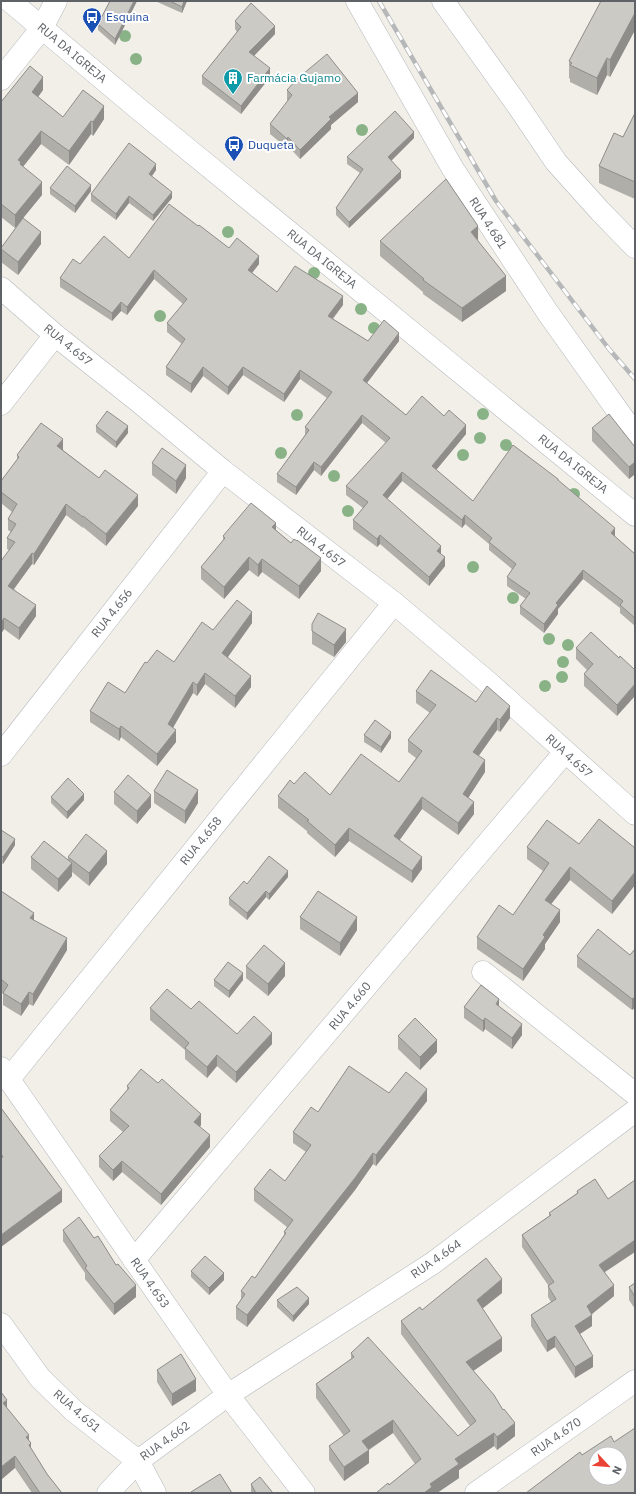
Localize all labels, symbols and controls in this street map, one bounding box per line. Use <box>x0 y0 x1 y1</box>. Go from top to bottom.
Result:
bus stop icon: Esquina <box>81 6 103 34</box>
place label: Esquina <box>106 9 149 24</box>
street label: RUA DA IGREJA <box>35 19 110 86</box>
building icon: Farmácia Gujamo <box>222 67 244 95</box>
place label: Farmácia Gujamo <box>247 70 341 85</box>
bus stop icon: Duqueta <box>223 134 245 162</box>
place label: Duqueta <box>248 137 294 152</box>
street label: RUA 4.681 <box>466 194 511 251</box>
street label: RUA DA IGREJA <box>284 226 361 292</box>
street label: RUA 4.657 <box>41 320 96 369</box>
street label: RUA DA IGREJA <box>535 431 612 497</box>
street label: RUA 4.657 <box>294 523 349 570</box>
street label: RUA 4.656 <box>88 585 135 640</box>
street label: RUA 4.657 <box>543 731 596 781</box>
street label: RUA 4.658 <box>176 813 225 868</box>
street label: RUA 4.660 <box>325 979 374 1033</box>
street label: RUA 4.664 <box>408 1236 464 1281</box>
street label: RUA 4.653 <box>128 1255 173 1311</box>
street label: RUA 4.651 <box>50 1386 104 1435</box>
street label: RUA 4.670 <box>528 1414 584 1459</box>
street label: RUA 4.662 <box>137 1417 193 1464</box>
north arrow <box>588 1446 628 1486</box>
text: N <box>609 1464 625 1477</box>

